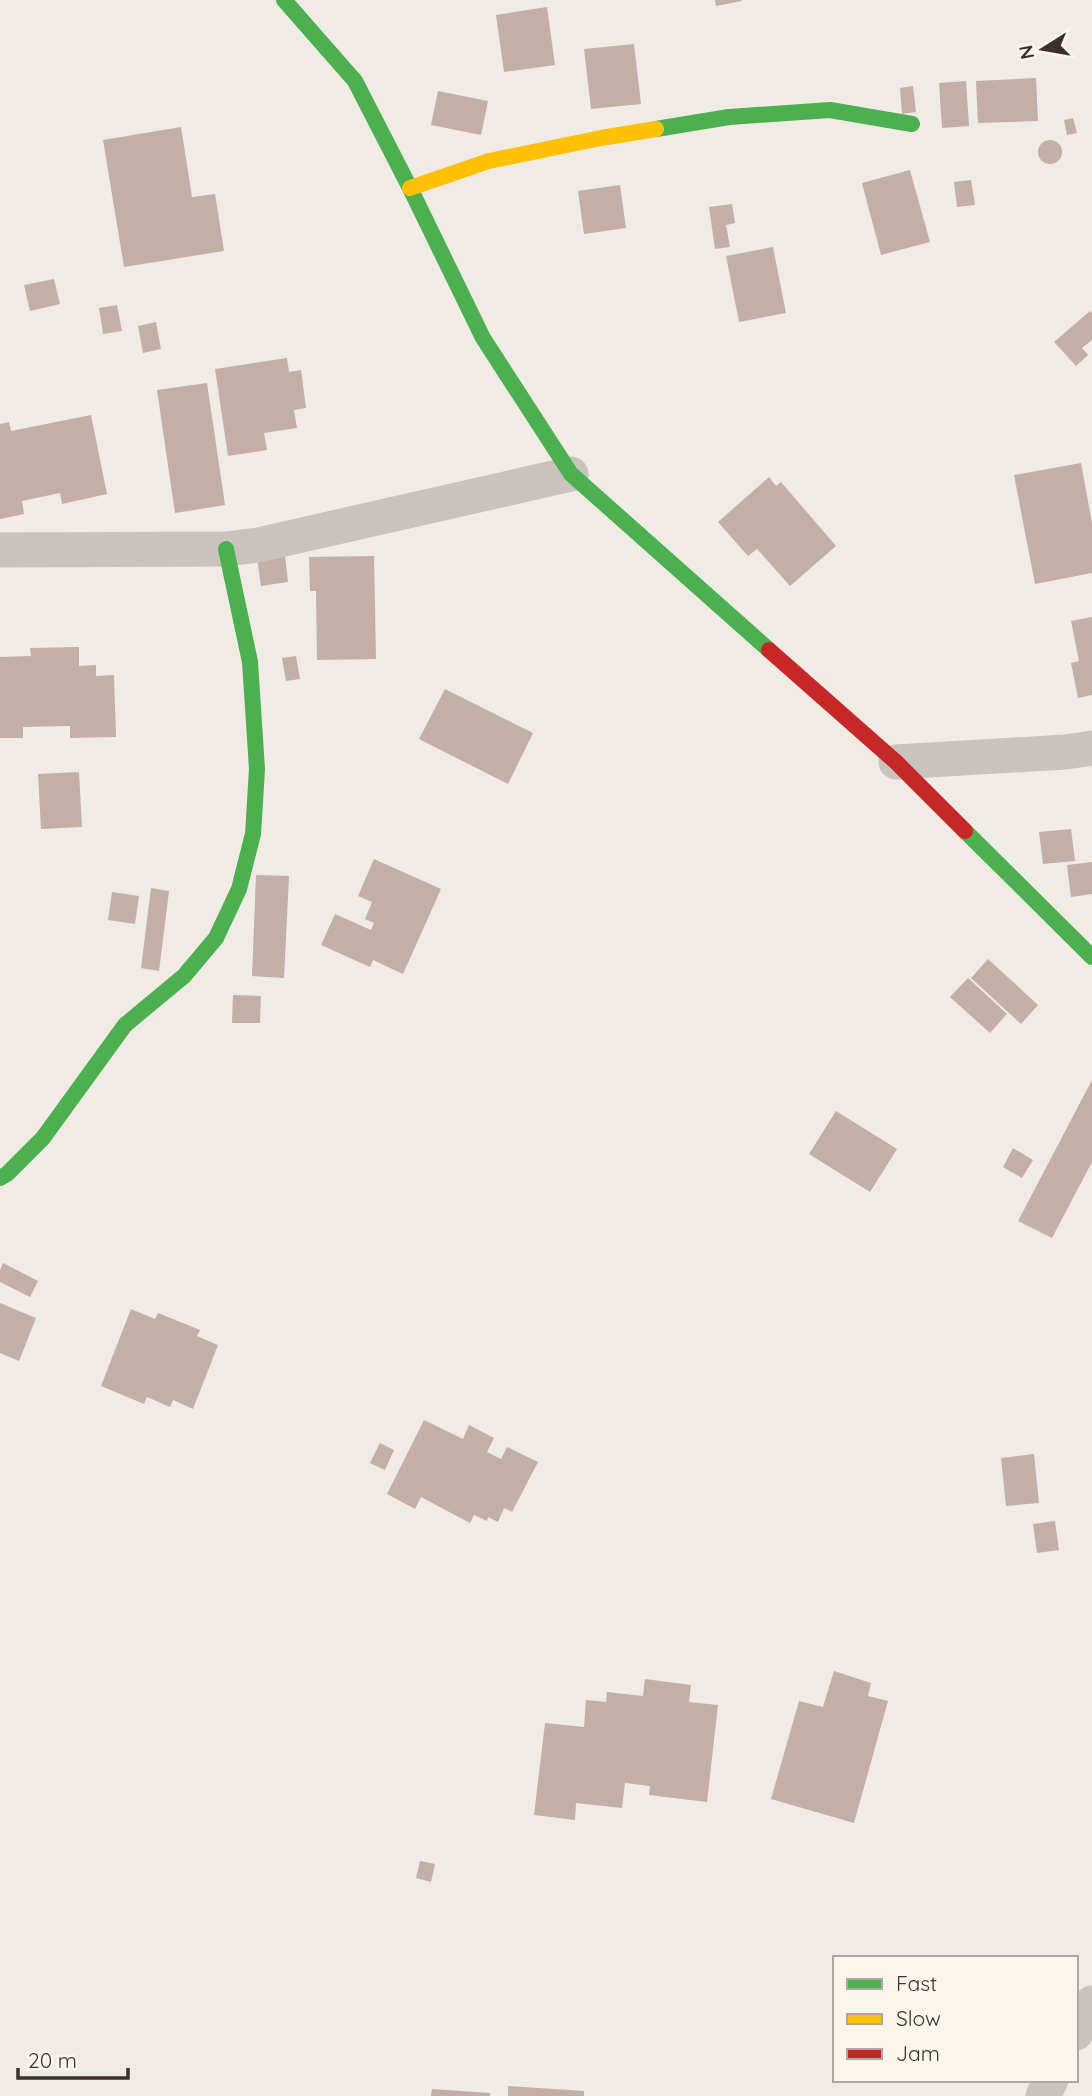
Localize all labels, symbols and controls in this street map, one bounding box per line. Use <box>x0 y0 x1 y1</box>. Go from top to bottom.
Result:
north arrow <box>1008 14 1078 84</box>
text: N <box>1013 43 1039 61</box>
legend <box>833 1956 1078 2082</box>
text: Fast <box>896 1970 937 1996</box>
text: Slow <box>896 2005 941 2031</box>
scale bar <box>18 2036 128 2080</box>
text: Jam <box>896 2040 940 2066</box>
text: 20 m <box>28 2047 77 2073</box>

